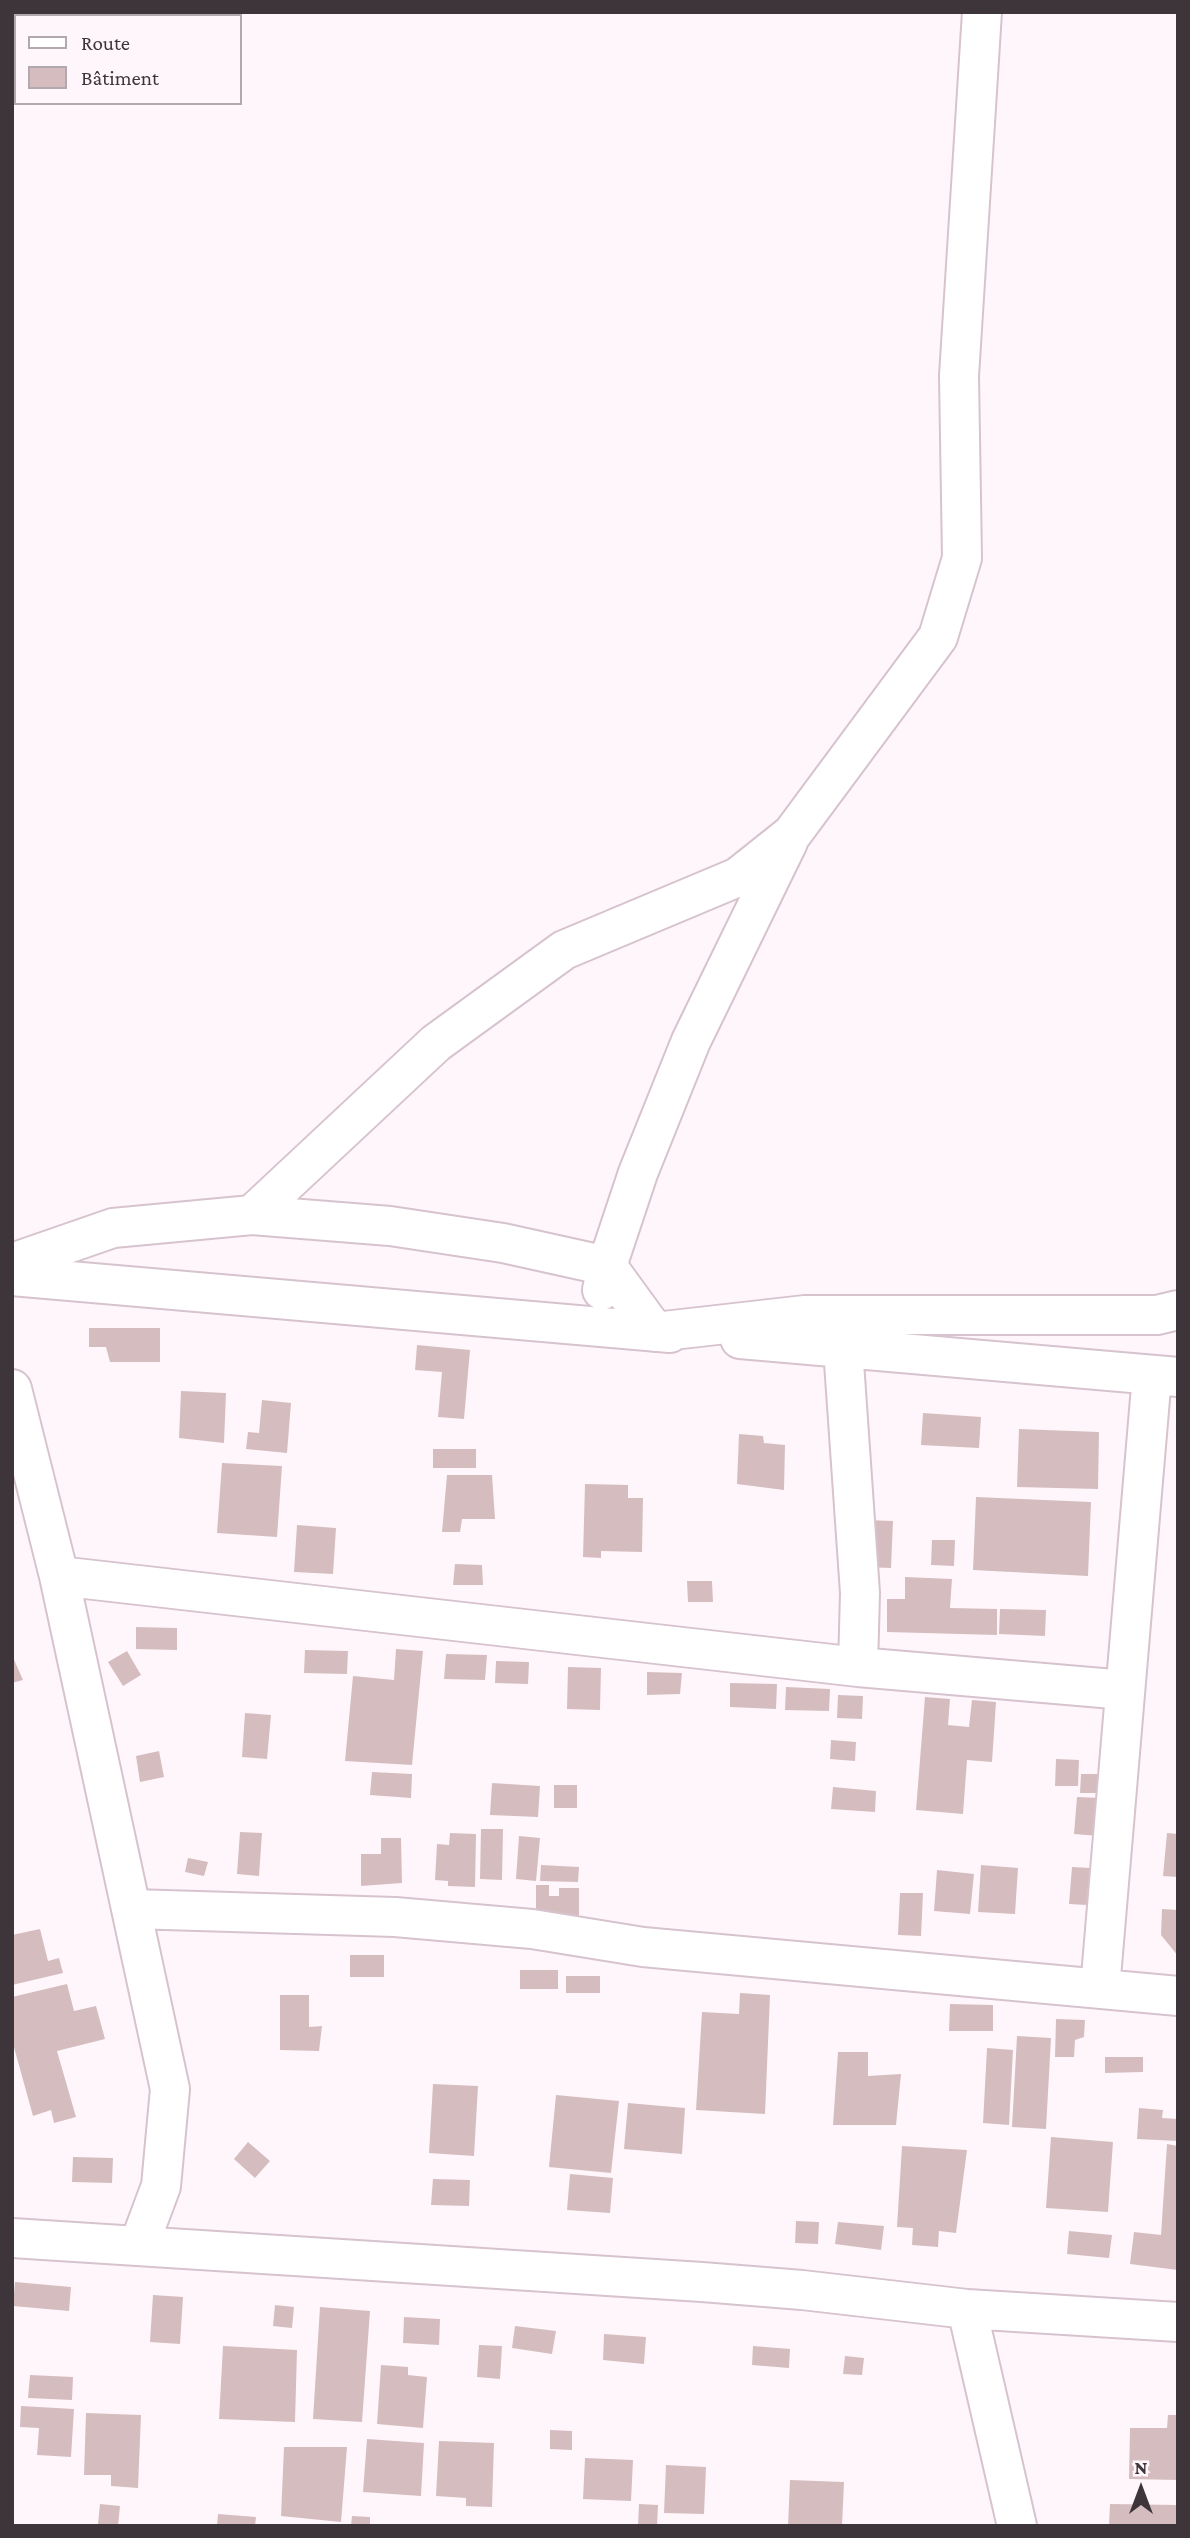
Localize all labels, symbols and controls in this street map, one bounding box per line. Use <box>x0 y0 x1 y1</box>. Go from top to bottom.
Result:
legend <box>14 14 242 105</box>
text: Route <box>81 31 130 55</box>
text: Bâtiment <box>81 66 159 90</box>
north arrow <box>1106 2454 1176 2524</box>
text: N <box>1135 2457 1147 2478</box>

